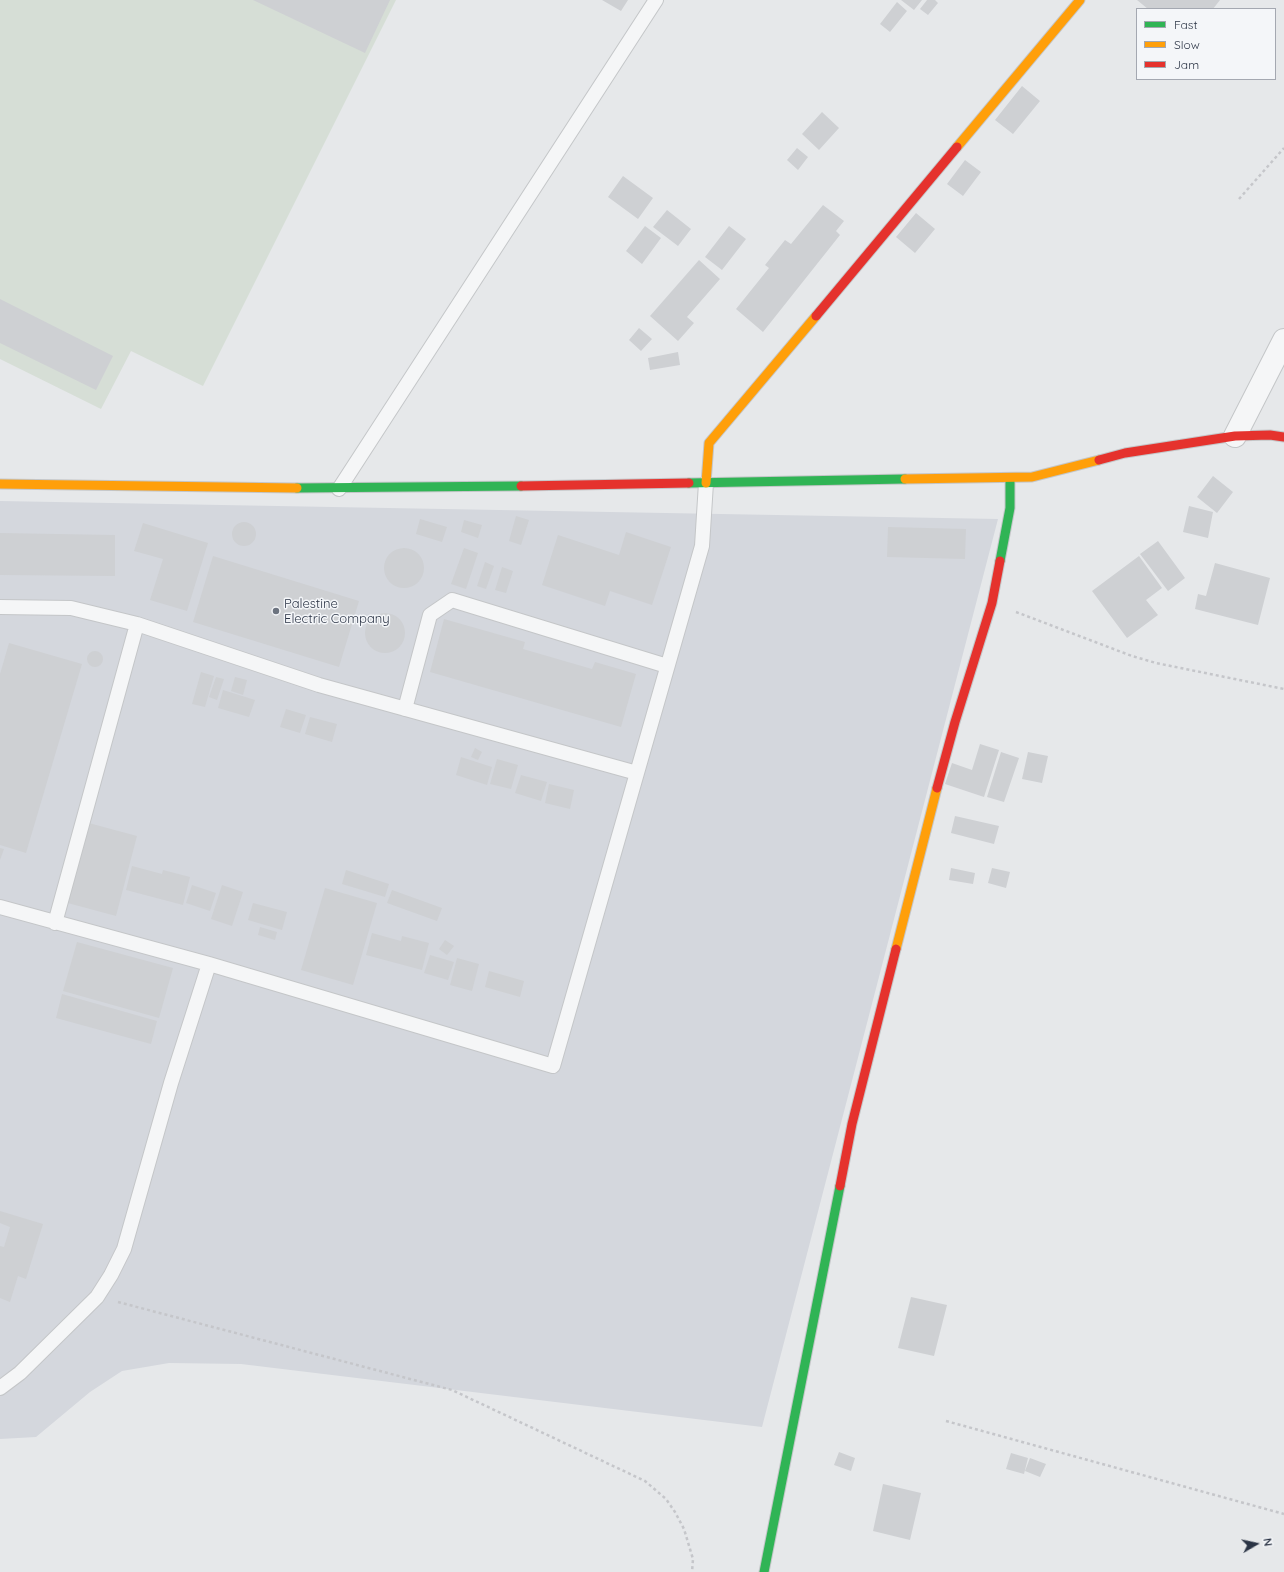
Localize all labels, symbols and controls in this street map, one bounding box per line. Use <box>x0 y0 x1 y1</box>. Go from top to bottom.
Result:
legend <box>1136 8 1276 80</box>
text: Fast <box>1174 17 1198 32</box>
text: Slow <box>1174 37 1200 52</box>
text: Jam <box>1174 57 1199 72</box>
place label: Palestine Electric Company <box>284 596 390 627</box>
marker: Palestine Electric Company <box>271 606 281 616</box>
north arrow <box>1236 1524 1276 1564</box>
text: N <box>1260 1537 1275 1547</box>

